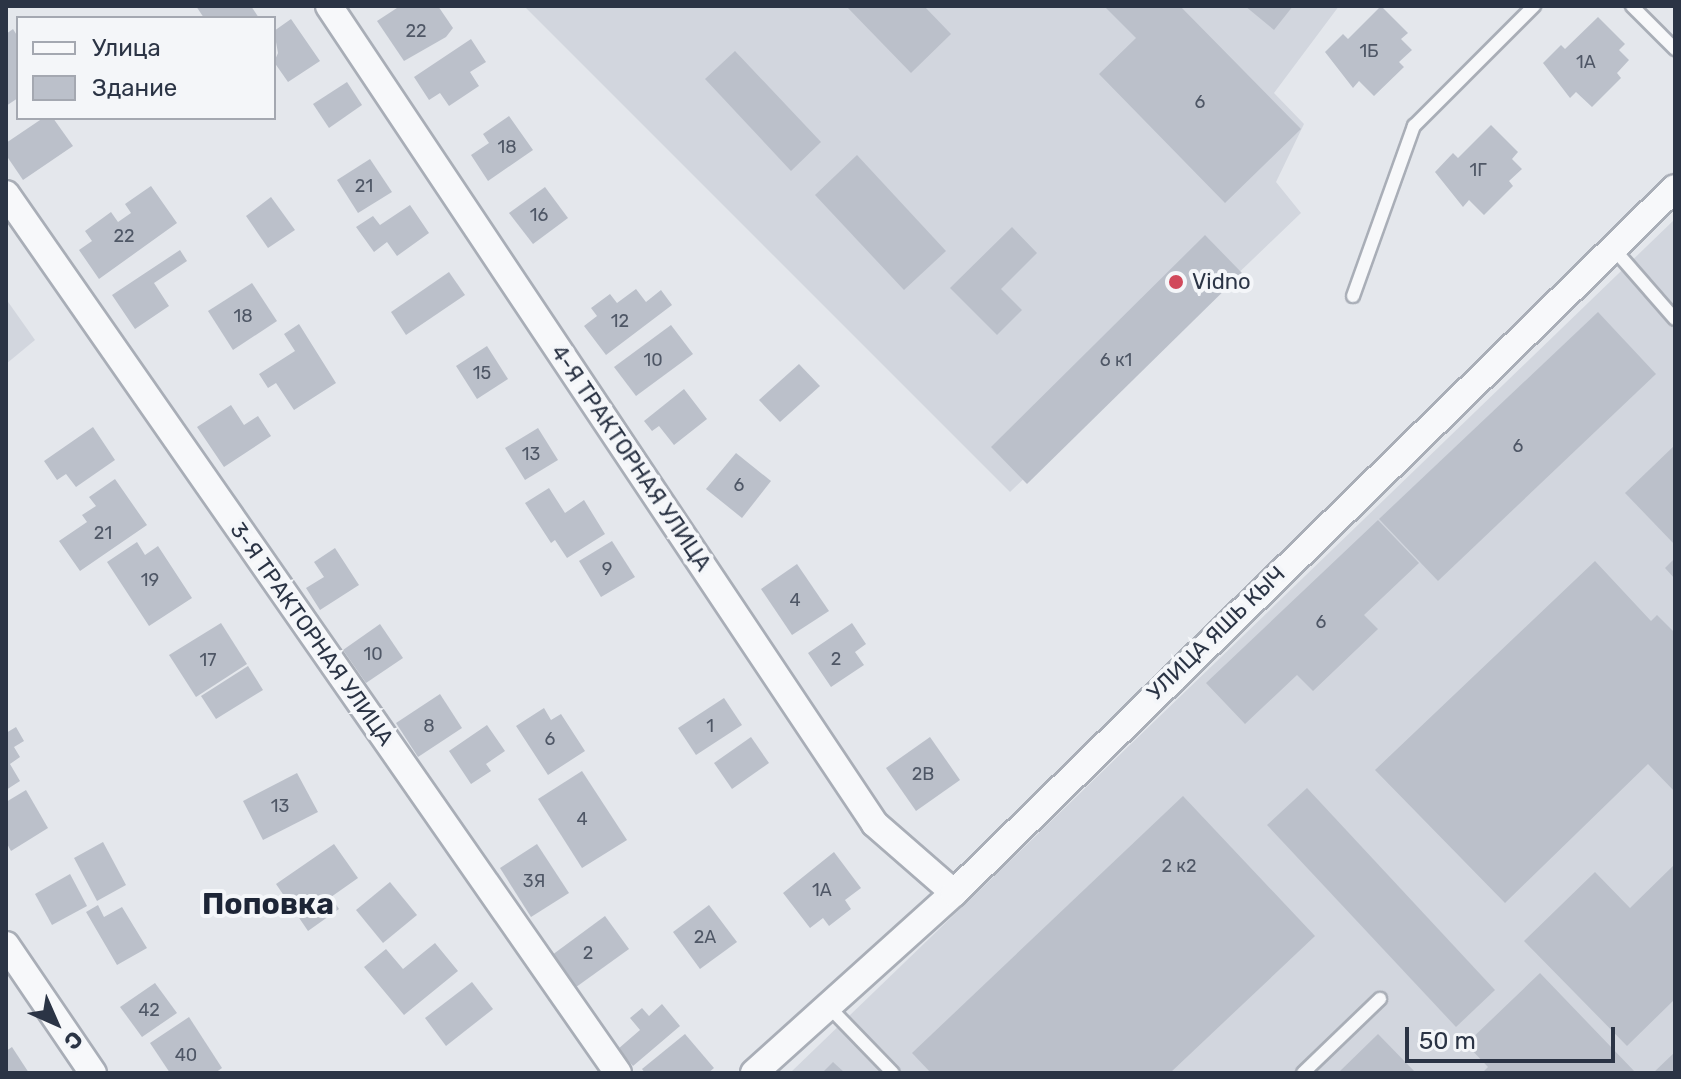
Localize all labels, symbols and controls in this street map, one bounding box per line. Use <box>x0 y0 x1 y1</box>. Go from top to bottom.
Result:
legend <box>16 16 276 120</box>
house number: 22 <box>405 20 427 42</box>
text: Улица <box>92 34 161 62</box>
house number: 1Б <box>1359 40 1379 62</box>
house number: 1А <box>1576 51 1596 73</box>
text: Здание <box>92 74 177 102</box>
house number: 6 <box>1195 91 1205 113</box>
house number: 18 <box>497 136 517 158</box>
house number: 1Г <box>1469 159 1487 181</box>
house number: 21 <box>355 175 373 197</box>
house number: 16 <box>530 204 548 226</box>
house number: 22 <box>113 225 135 247</box>
place label: Vidno <box>1192 269 1251 295</box>
marker: Vidno <box>1167 273 1185 291</box>
house number: 18 <box>233 305 253 327</box>
house number: 12 <box>611 310 629 332</box>
street label: 4-Я ТРАКТОРНАЯ УЛИЦА <box>545 340 717 576</box>
house number: 10 <box>643 349 663 371</box>
house number: 6 к1 <box>1100 349 1132 371</box>
house number: 15 <box>473 362 491 384</box>
house number: 6 <box>1513 435 1523 457</box>
house number: 13 <box>522 443 540 465</box>
house number: 6 <box>734 474 744 496</box>
street label: 3-Я ТРАКТОРНАЯ УЛИЦА <box>225 517 399 751</box>
house number: 21 <box>94 522 112 544</box>
house number: 9 <box>602 558 612 580</box>
street label: УЛИЦА ЯШЬ КЫЧ <box>1142 561 1290 705</box>
house number: 19 <box>141 569 159 591</box>
house number: 4 <box>789 589 801 611</box>
house number: 6 <box>1316 611 1326 633</box>
house number: 10 <box>363 643 383 665</box>
house number: 2 <box>831 648 841 670</box>
house number: 17 <box>200 649 216 671</box>
house number: 8 <box>423 715 435 737</box>
house number: 1 <box>706 715 714 737</box>
house number: 6 <box>545 728 555 750</box>
house number: 2В <box>912 763 934 785</box>
house number: 13 <box>271 795 289 817</box>
house number: 4 <box>576 808 588 830</box>
house number: 2 к2 <box>1161 855 1197 877</box>
house number: 3Я <box>523 870 545 892</box>
house number: 1А <box>812 879 832 901</box>
district label: Поповка <box>202 886 334 922</box>
house number: 2А <box>694 926 716 948</box>
house number: 2 <box>583 942 593 964</box>
north arrow <box>16 983 96 1063</box>
house number: 42 <box>138 999 160 1021</box>
scale bar <box>1409 1011 1619 1061</box>
text: С <box>58 1025 88 1055</box>
text: 50 m <box>1419 1027 1476 1055</box>
house number: 40 <box>175 1044 197 1066</box>

